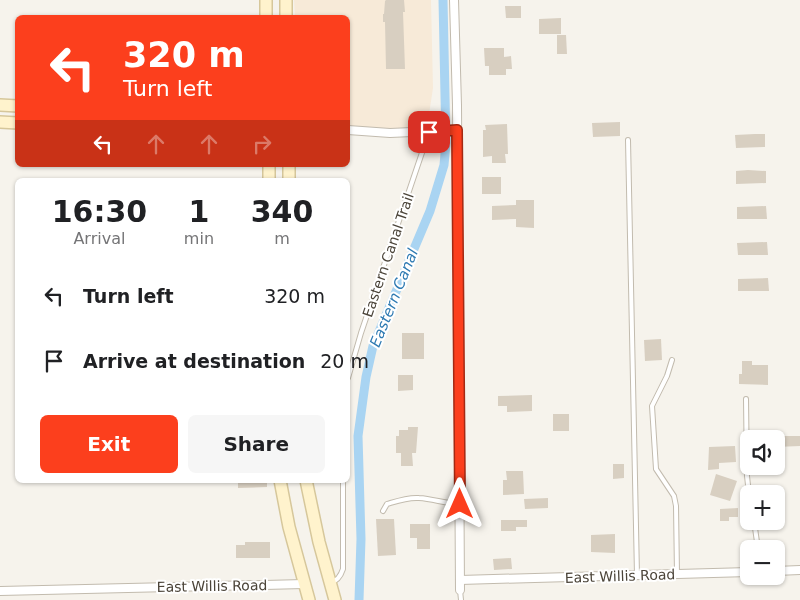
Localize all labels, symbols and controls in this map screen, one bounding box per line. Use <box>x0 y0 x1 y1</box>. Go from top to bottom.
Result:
icon: left <box>40 35 105 100</box>
text: 320 m <box>123 35 245 75</box>
text: Turn left <box>123 76 212 101</box>
pin <box>408 111 450 153</box>
icon: arrive <box>415 118 443 146</box>
icon: left <box>89 130 117 158</box>
icon: ahead <box>142 130 170 158</box>
icon: ahead <box>195 130 223 158</box>
icon: right <box>248 130 276 158</box>
street label: Eastern Canal Trail <box>359 191 417 319</box>
text: 16:30 <box>52 194 147 229</box>
text: 1 <box>188 194 209 229</box>
text: 340 <box>251 194 313 229</box>
text: Arrival <box>73 229 125 248</box>
text: min <box>184 229 214 248</box>
text: m <box>274 229 290 248</box>
water label: Eastern Canal <box>366 246 422 350</box>
icon: left <box>40 282 68 310</box>
text: Turn left <box>83 285 174 307</box>
text: 320 m <box>264 285 325 307</box>
icon: arrive <box>40 347 68 375</box>
text: Arrive at destination <box>83 350 305 372</box>
text: 20 m <box>320 350 369 372</box>
button: Exit <box>40 415 178 473</box>
button: Share <box>188 415 325 473</box>
map controls <box>740 430 785 585</box>
button: sound <box>740 430 785 475</box>
position arrow <box>433 477 485 529</box>
button: + <box>740 485 785 530</box>
button: − <box>740 540 785 585</box>
street label: East Willis Road <box>564 566 676 586</box>
street label: East Willis Road <box>157 577 267 595</box>

